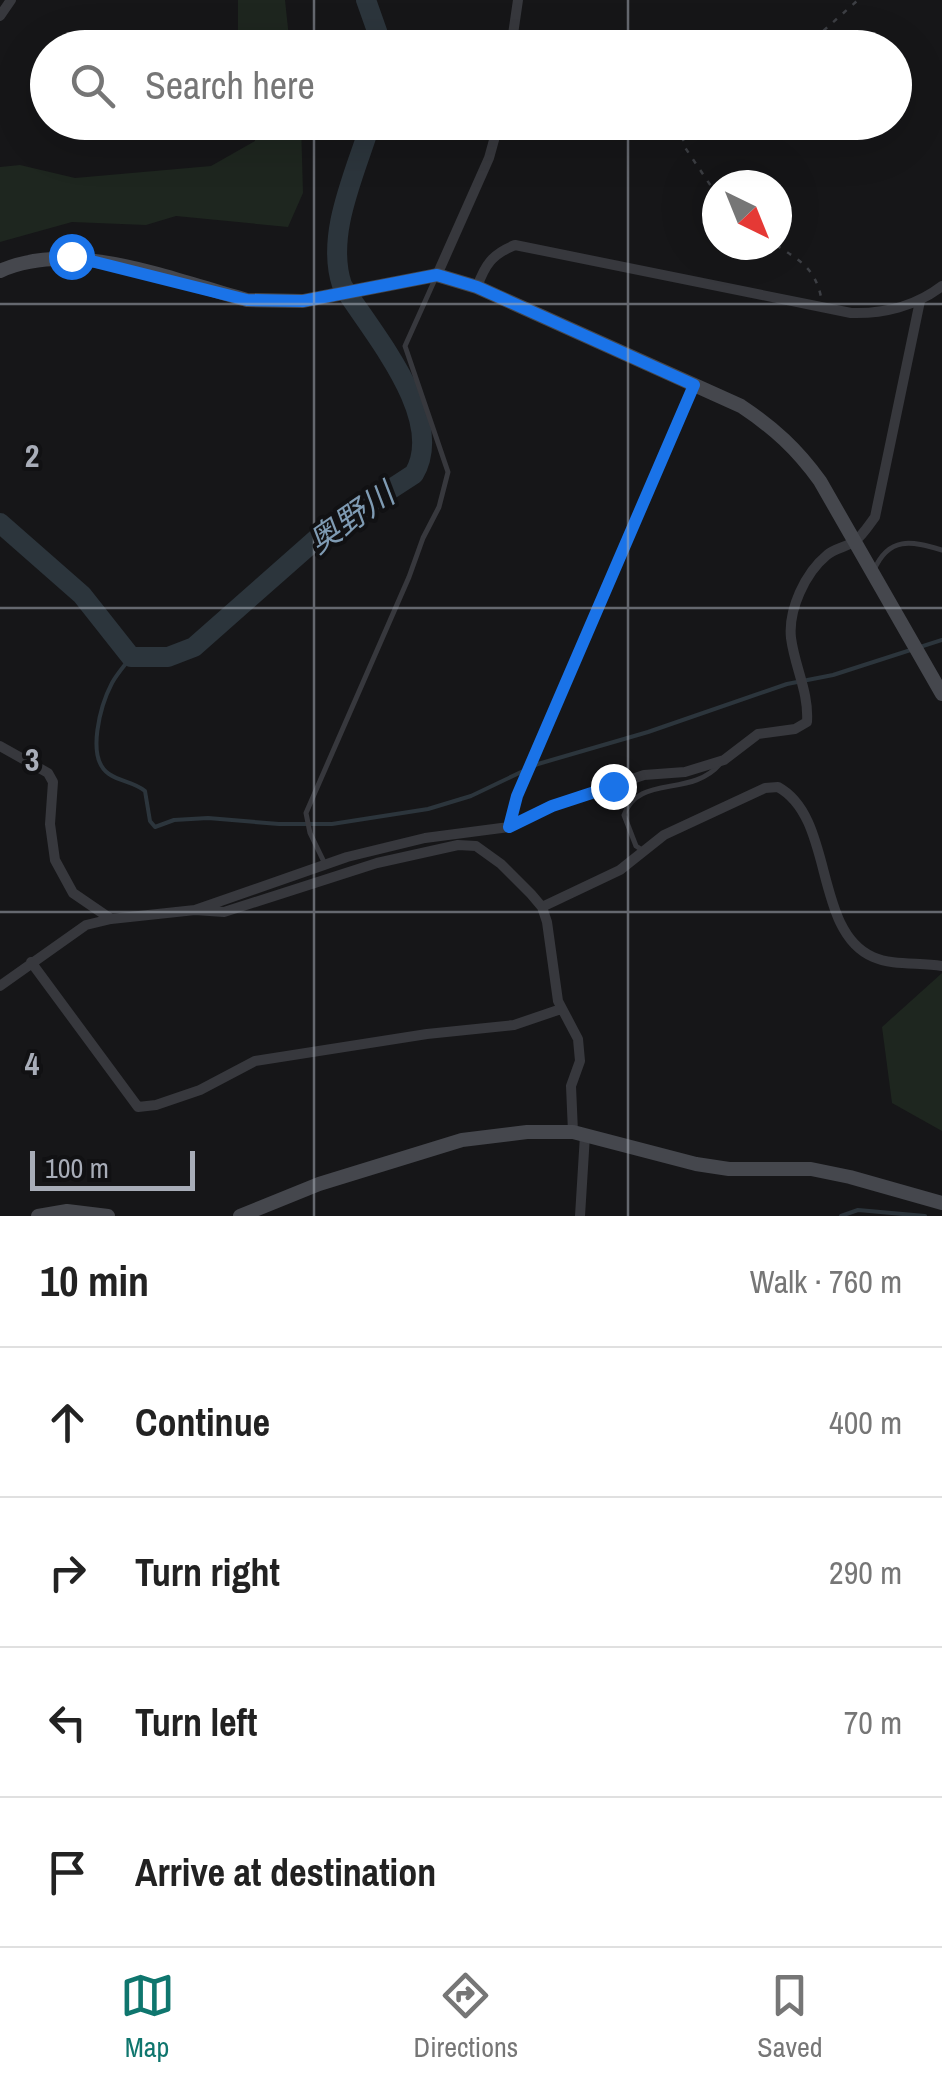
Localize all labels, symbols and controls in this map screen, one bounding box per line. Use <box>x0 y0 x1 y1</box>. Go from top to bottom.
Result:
search box <box>30 30 912 140</box>
icon: search <box>65 58 120 113</box>
text: Search here <box>145 60 315 111</box>
north arrow <box>702 170 792 260</box>
route start <box>49 234 95 280</box>
text: 2 <box>25 434 39 477</box>
water label: 奥野川 <box>299 471 405 563</box>
text: 3 <box>25 738 39 781</box>
route end <box>591 764 637 810</box>
text: 4 <box>25 1042 40 1085</box>
scale bar <box>30 1146 195 1190</box>
text: 100 m <box>45 1149 109 1187</box>
text: 10 min <box>40 1253 149 1309</box>
text: Walk · 760 m <box>750 1260 902 1303</box>
icon: ahead <box>40 1395 95 1450</box>
text: Continue <box>135 1397 270 1448</box>
text: 400 m <box>829 1401 902 1444</box>
icon: right <box>40 1545 95 1600</box>
text: Turn right <box>135 1547 280 1598</box>
text: 290 m <box>829 1551 902 1594</box>
icon: left <box>40 1695 95 1750</box>
text: Turn left <box>135 1697 257 1748</box>
text: 70 m <box>844 1701 902 1744</box>
icon: arrive <box>40 1845 95 1900</box>
text: Arrive at destination <box>135 1847 436 1898</box>
tab: Map <box>120 1968 175 2066</box>
tab: Directions <box>414 1968 518 2066</box>
tab: Saved <box>757 1968 822 2066</box>

